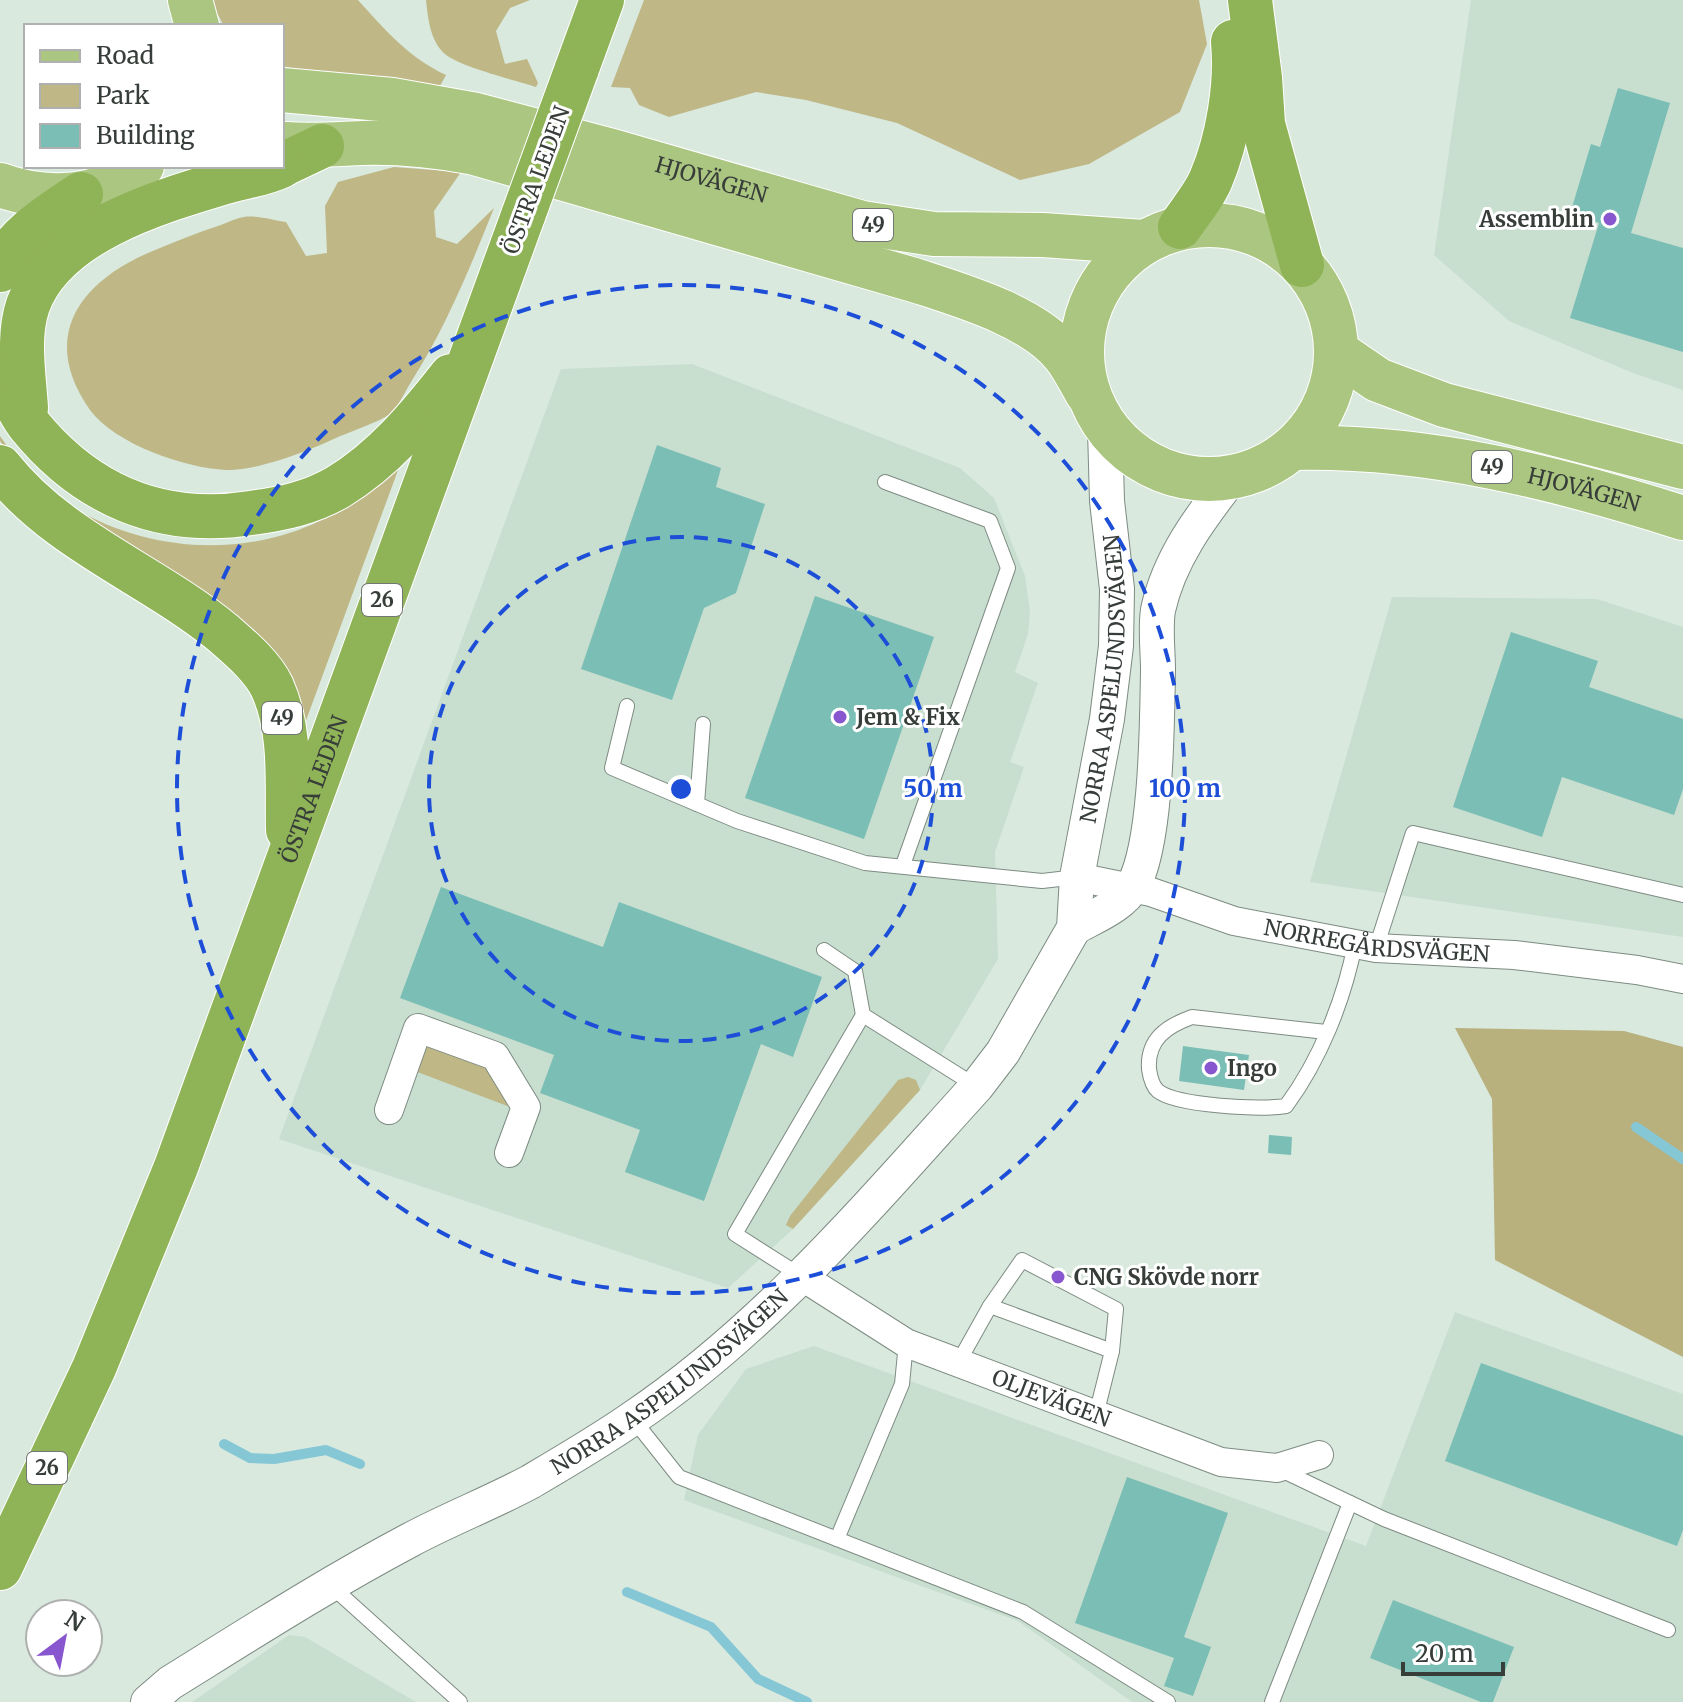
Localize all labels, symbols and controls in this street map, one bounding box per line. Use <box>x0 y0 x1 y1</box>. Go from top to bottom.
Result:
legend <box>24 24 284 168</box>
text: Road <box>96 40 154 71</box>
text: Park <box>96 80 150 111</box>
street label: ÖSTRA LEDEN <box>496 102 576 258</box>
text: Building <box>96 120 195 151</box>
street label: HJOVÄGEN <box>652 150 771 209</box>
place label: Assemblin <box>1478 205 1594 233</box>
road number: 49 <box>853 209 893 241</box>
marker: Assemblin <box>1601 210 1619 228</box>
road number: 49 <box>1472 451 1512 483</box>
street label: HJOVÄGEN <box>1525 461 1644 518</box>
street label: NORRA ASPELUNDSVÄGEN <box>1074 533 1132 825</box>
road number: 26 <box>362 584 402 616</box>
road number: 49 <box>262 702 302 734</box>
place label: Jem & Fix <box>855 703 960 731</box>
marker: Jem & Fix <box>831 708 849 726</box>
street label: ÖSTRA LEDEN <box>274 712 353 867</box>
text: 50 m <box>903 773 963 804</box>
text: 100 m <box>1149 773 1221 804</box>
centre of rings <box>667 775 695 803</box>
street label: NORREGÅRDSVÄGEN <box>1262 913 1490 968</box>
place label: Ingo <box>1227 1054 1277 1082</box>
marker: Ingo <box>1202 1059 1220 1077</box>
place label: CNG Skövde norr <box>1074 1263 1259 1291</box>
marker: CNG Skövde norr <box>1049 1268 1067 1286</box>
street label: NORRA ASPELUNDSVÄGEN <box>546 1283 794 1481</box>
street label: OLJEVÄGEN <box>988 1363 1115 1433</box>
road number: 26 <box>27 1452 67 1484</box>
north arrow <box>24 1598 104 1678</box>
text: N <box>60 1605 90 1638</box>
scale bar <box>1403 1626 1503 1676</box>
text: 20 m <box>1415 1638 1474 1669</box>

